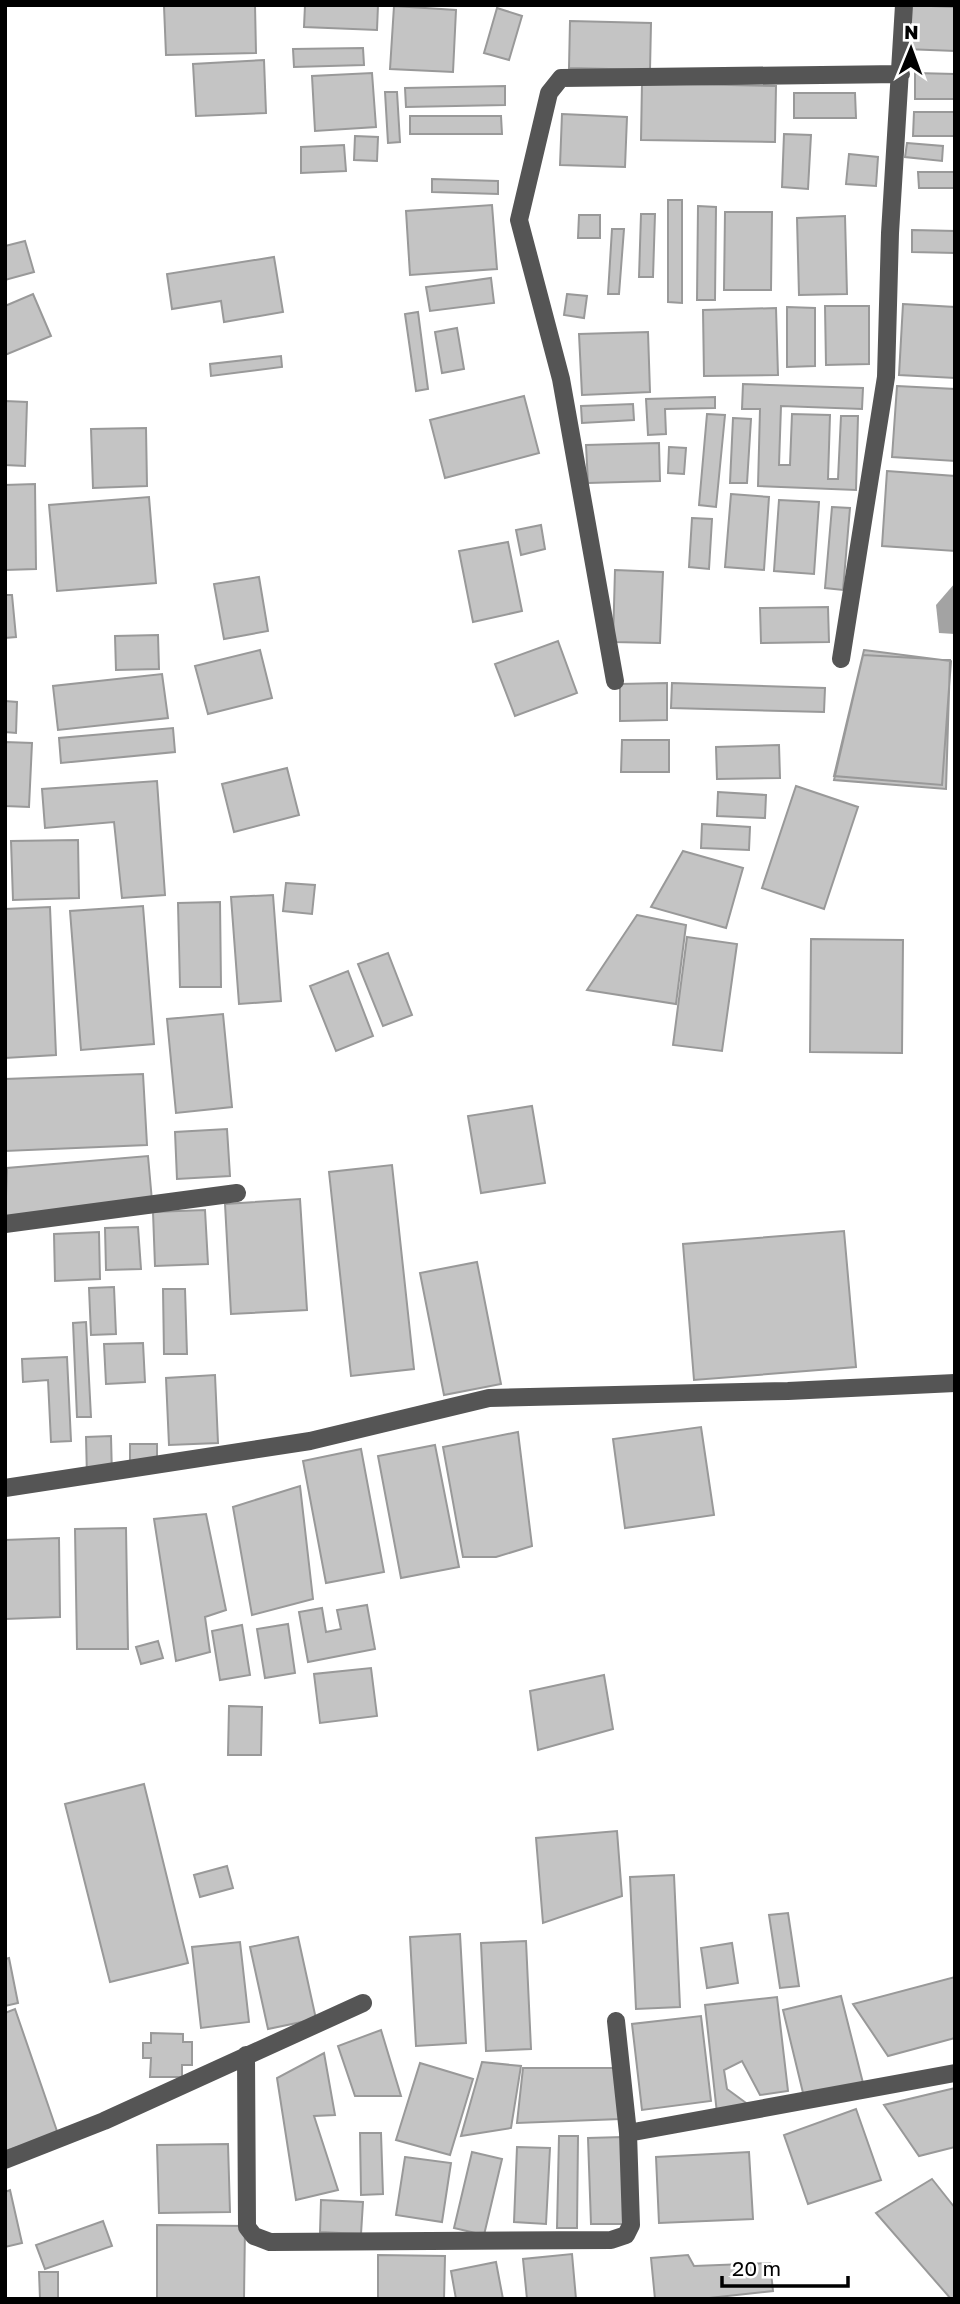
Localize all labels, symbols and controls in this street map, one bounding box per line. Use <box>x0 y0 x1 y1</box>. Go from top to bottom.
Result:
north arrow <box>876 14 946 84</box>
text: N <box>904 20 919 43</box>
scale bar <box>722 2244 848 2288</box>
text: 20 m <box>732 2255 781 2281</box>

